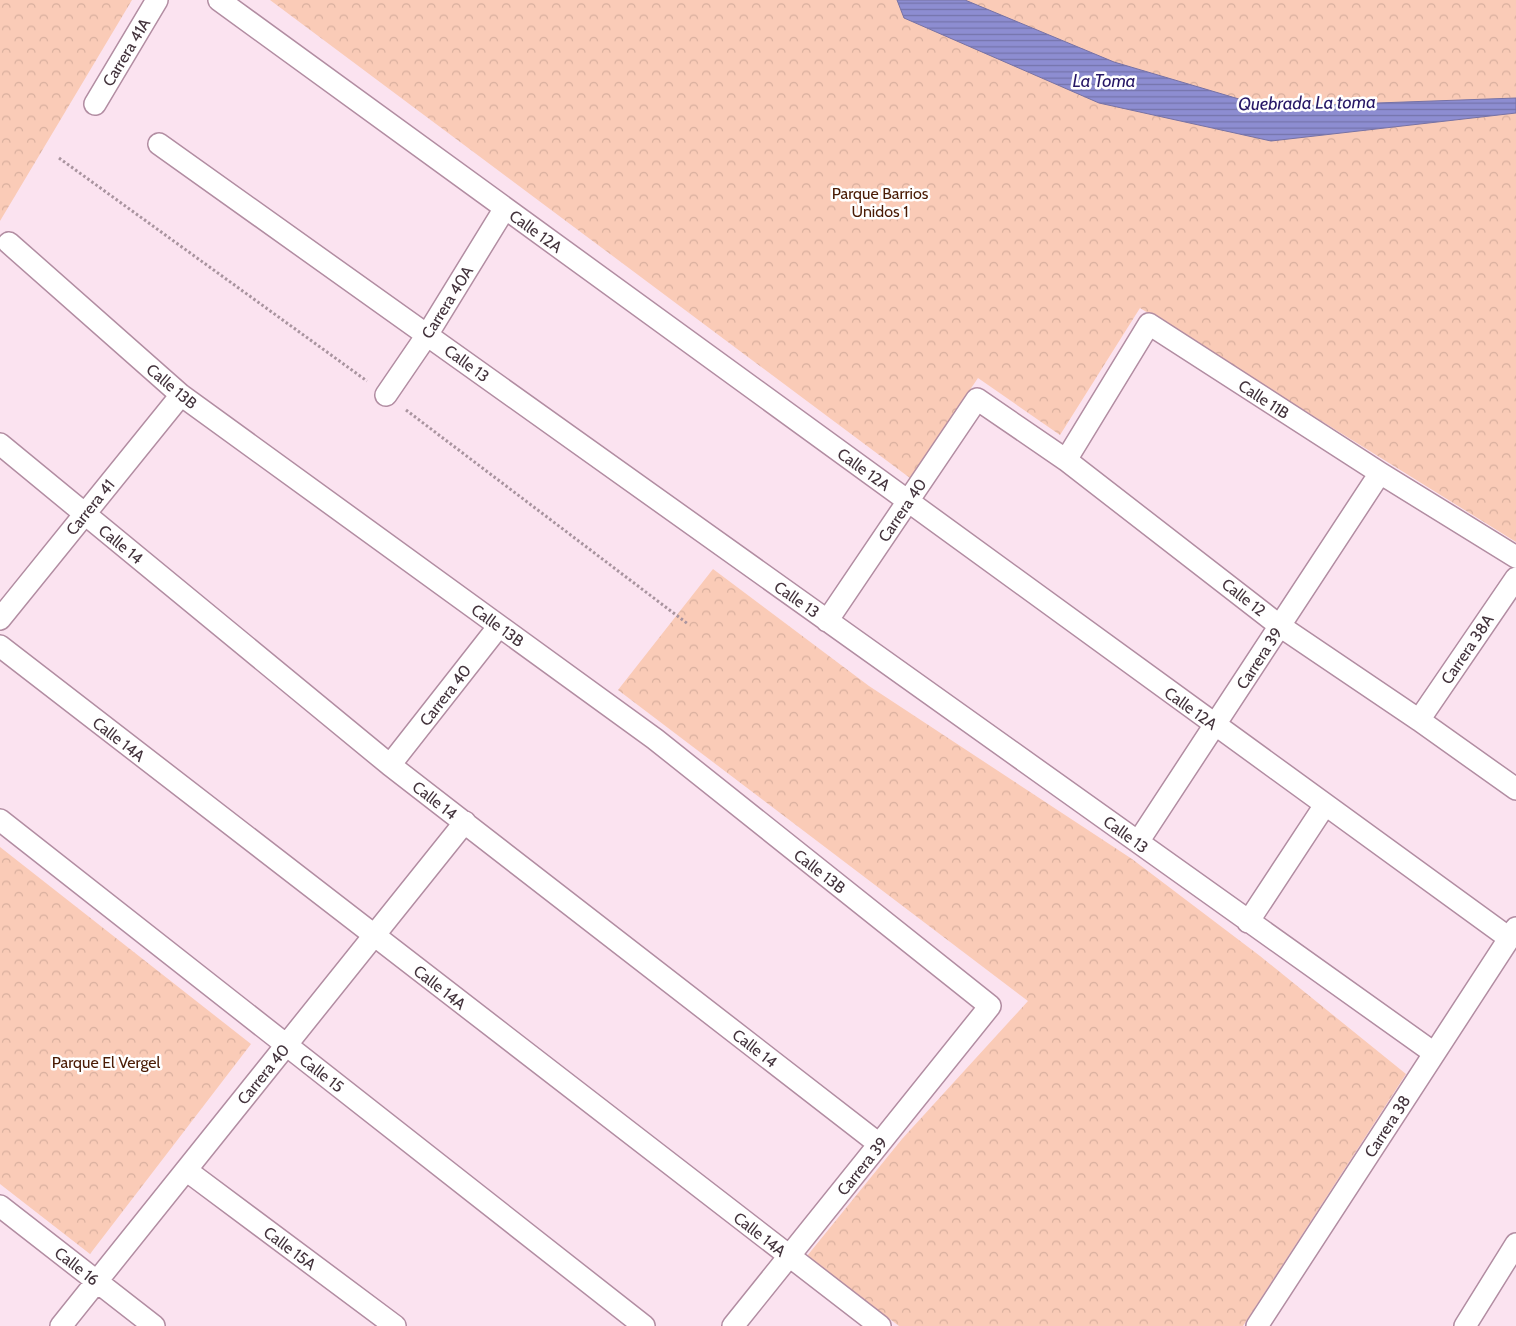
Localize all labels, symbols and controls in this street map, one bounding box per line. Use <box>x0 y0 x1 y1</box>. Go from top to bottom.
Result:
street label: Carrera 41A <box>99 15 154 90</box>
water label: La Toma <box>1072 70 1136 92</box>
water label: Quebrada La toma <box>1238 91 1376 115</box>
park label: Parque Barrios Unidos 1 <box>832 184 929 221</box>
street label: Calle 12A <box>506 206 566 257</box>
street label: Carrera 40A <box>418 262 477 342</box>
street label: Calle 13 <box>441 341 493 386</box>
street label: Calle 13B <box>143 360 201 413</box>
street label: Calle 11B <box>1235 376 1293 423</box>
street label: Calle 12A <box>834 444 894 495</box>
street label: Carrera 40 <box>874 475 930 546</box>
street label: Carrera 41 <box>62 476 119 539</box>
street label: Calle 14 <box>95 521 147 568</box>
street label: Calle 12 <box>1218 574 1269 620</box>
street label: Calle 13 <box>771 577 823 622</box>
street label: Calle 13B <box>468 600 528 651</box>
street label: Carrera 38A <box>1437 611 1498 688</box>
street label: Carrera 39 <box>1232 624 1286 693</box>
street label: Carrera 40 <box>416 661 475 730</box>
street label: Calle 12A <box>1161 683 1221 734</box>
street label: Calle 14A <box>89 713 149 766</box>
street label: Calle 14 <box>409 777 461 824</box>
street label: Calle 13 <box>1100 812 1152 857</box>
street label: Calle 13B <box>790 845 850 898</box>
street label: Calle 14A <box>410 961 470 1014</box>
street label: Calle 14 <box>729 1025 781 1072</box>
street label: Carrera 40 <box>233 1040 294 1108</box>
street label: Calle 15 <box>296 1050 348 1096</box>
park label: Parque El Vergel <box>52 1053 161 1072</box>
street label: Carrera 38 <box>1360 1092 1415 1161</box>
street label: Carrera 39 <box>833 1133 892 1199</box>
street label: Calle 14A <box>730 1208 790 1261</box>
street label: Calle 15A <box>260 1223 320 1274</box>
street label: Calle 16 <box>51 1243 103 1290</box>

